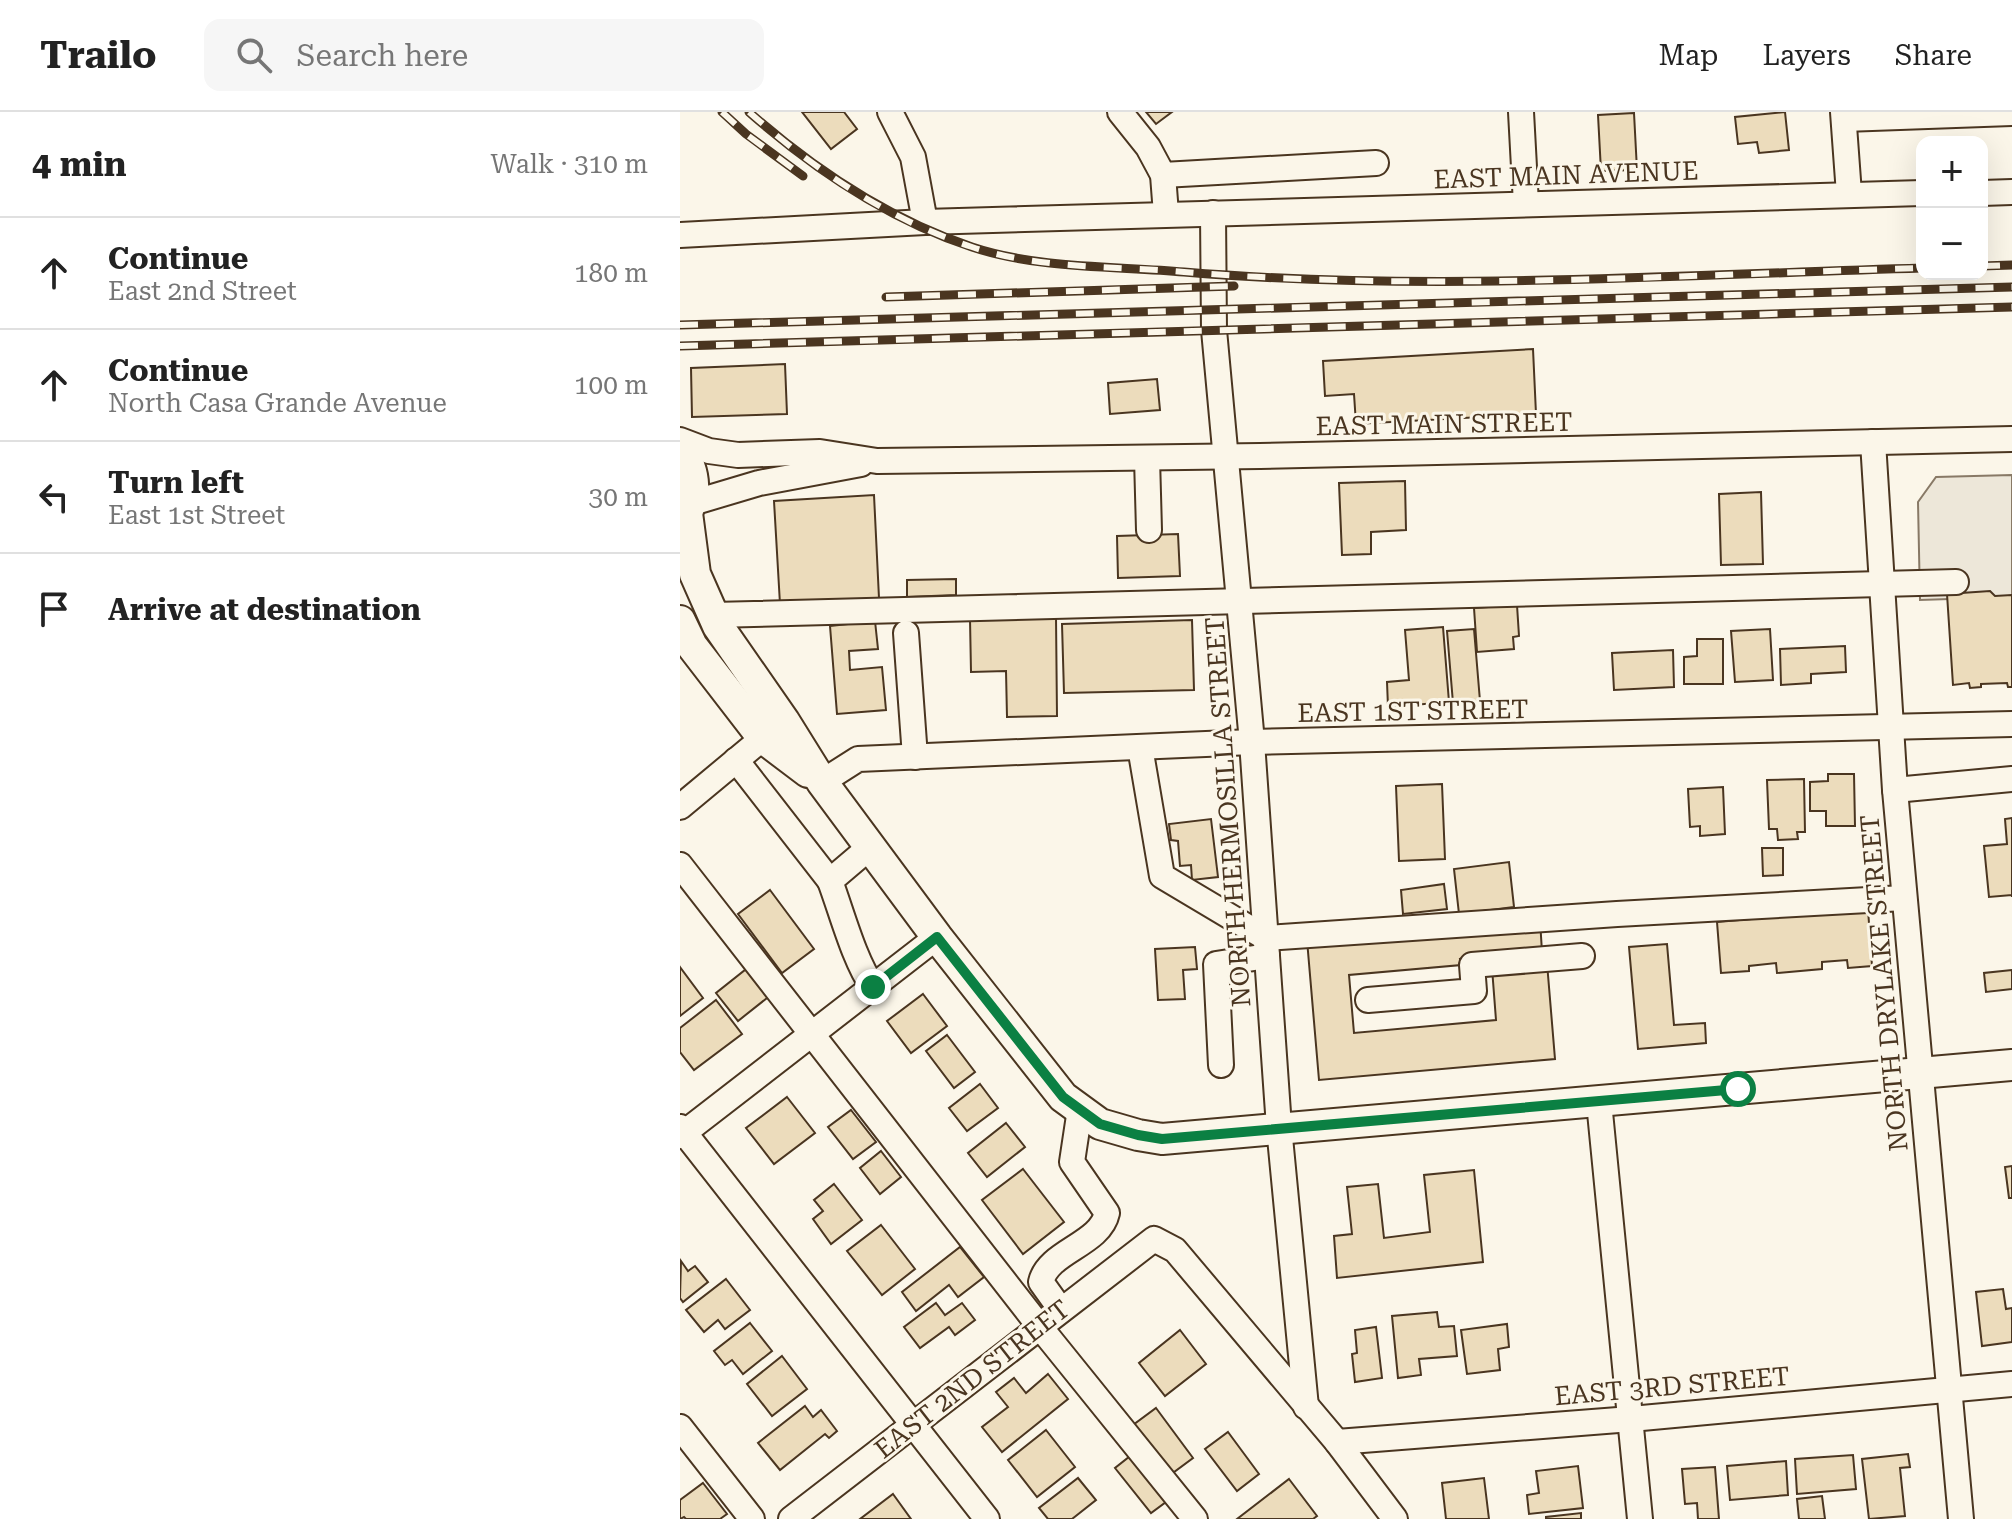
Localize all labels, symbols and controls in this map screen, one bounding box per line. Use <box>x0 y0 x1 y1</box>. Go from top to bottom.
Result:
search box <box>204 19 764 91</box>
text: Trailo <box>40 33 156 77</box>
icon: search <box>232 33 276 77</box>
text: Search here <box>296 38 468 73</box>
text: Map <box>1659 39 1718 72</box>
text: Layers <box>1762 39 1851 72</box>
text: Share <box>1895 39 1972 72</box>
map controls <box>1916 136 1988 280</box>
button: + <box>1916 136 1988 208</box>
text: 4 min <box>32 144 127 184</box>
text: Walk · 310 m <box>490 149 648 179</box>
street label: EAST MAIN AVENUE <box>1433 155 1699 195</box>
button: − <box>1916 208 1988 280</box>
text: Continue <box>108 241 248 276</box>
icon: ahead <box>32 251 76 295</box>
text: 180 m <box>574 258 648 288</box>
text: East 2nd Street <box>108 276 297 306</box>
text: Continue <box>108 353 248 388</box>
icon: ahead <box>32 363 76 407</box>
text: 100 m <box>574 370 648 400</box>
text: North Casa Grande Avenue <box>108 388 447 418</box>
street label: EAST MAIN STREET <box>1315 407 1573 441</box>
text: Turn left <box>108 465 244 500</box>
icon: left <box>32 475 76 519</box>
text: 30 m <box>589 482 648 512</box>
text: East 1st Street <box>108 500 285 530</box>
icon: arrive <box>32 587 76 631</box>
text: Arrive at destination <box>108 592 421 627</box>
street label: NORTH HERMOSILLA STREET <box>1199 616 1257 1008</box>
street label: EAST 1ST STREET <box>1297 694 1529 728</box>
street label: NORTH DRYLAKE STREET <box>1854 813 1914 1153</box>
route end <box>855 969 891 1005</box>
route start <box>1720 1071 1756 1107</box>
street label: EAST 2ND STREET <box>869 1294 1075 1464</box>
street label: EAST 3RD STREET <box>1553 1361 1791 1411</box>

